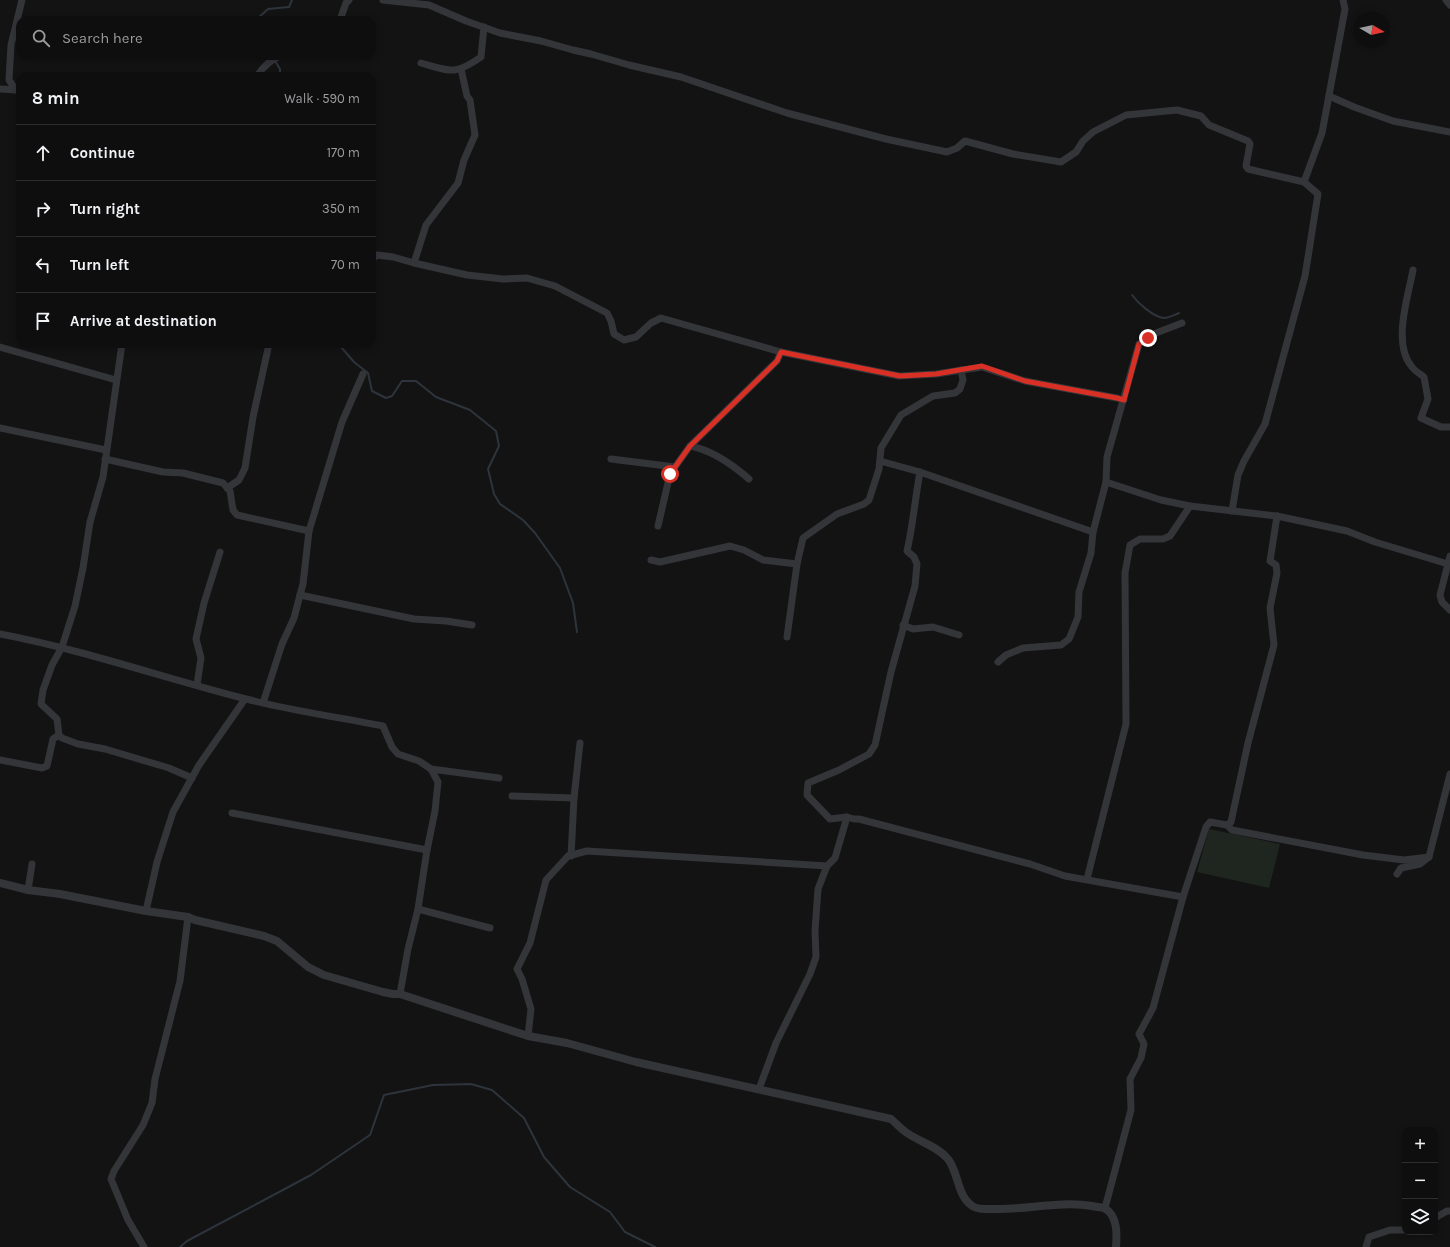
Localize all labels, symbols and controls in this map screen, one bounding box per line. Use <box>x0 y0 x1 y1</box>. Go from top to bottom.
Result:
north arrow <box>1354 12 1390 48</box>
search box <box>16 16 376 60</box>
icon: search <box>30 27 52 49</box>
text: Search here <box>62 29 143 47</box>
text: 8 min <box>32 88 80 108</box>
text: Walk · 590 m <box>284 91 360 106</box>
icon: ahead <box>32 142 54 164</box>
text: Continue <box>70 144 135 162</box>
text: 170 m <box>327 145 360 160</box>
icon: right <box>32 198 54 220</box>
text: Turn right <box>70 200 140 218</box>
text: 350 m <box>322 201 360 216</box>
icon: left <box>32 254 54 276</box>
text: Turn left <box>70 256 129 274</box>
text: 70 m <box>331 257 360 272</box>
icon: arrive <box>32 310 54 332</box>
text: Arrive at destination <box>70 312 217 330</box>
route end <box>1139 329 1157 347</box>
route start <box>661 465 679 483</box>
map controls <box>1402 1127 1438 1235</box>
button: + <box>1402 1127 1438 1163</box>
button: − <box>1402 1163 1438 1199</box>
button: layers <box>1402 1199 1438 1235</box>

